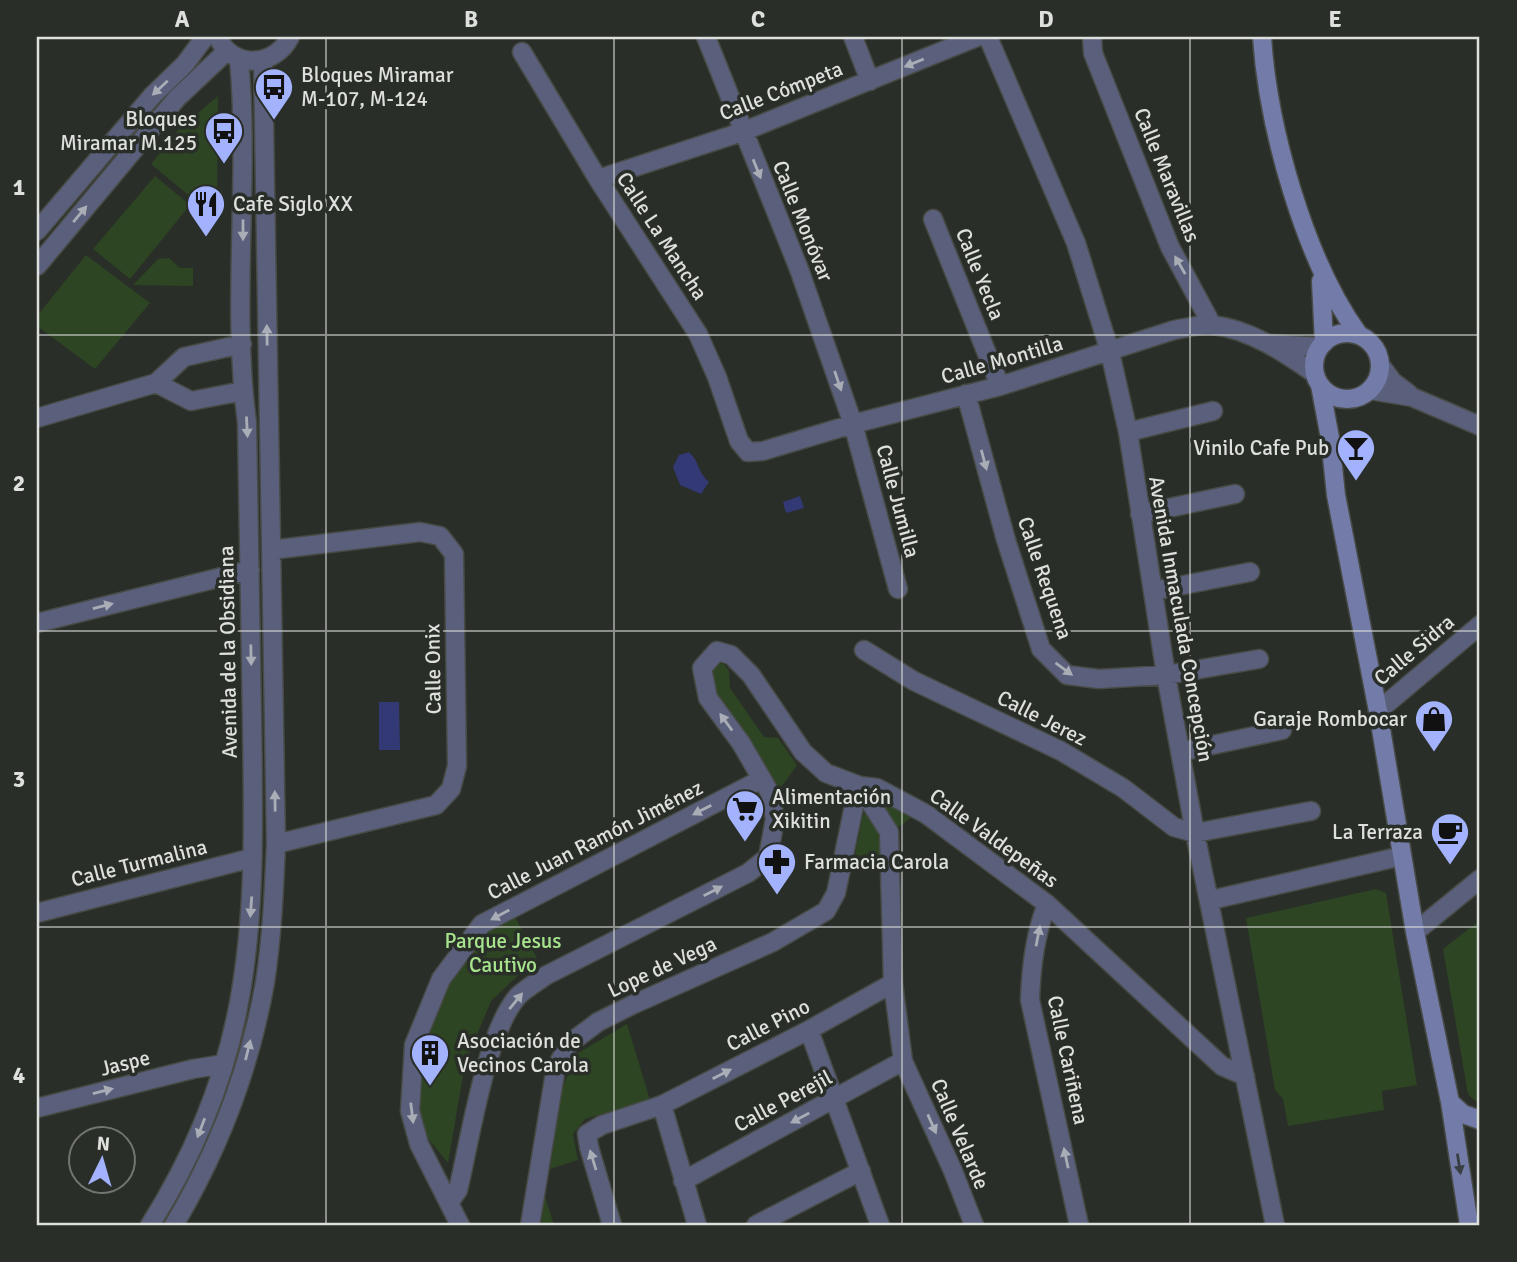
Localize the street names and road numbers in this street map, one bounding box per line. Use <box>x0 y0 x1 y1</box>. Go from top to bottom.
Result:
street label: Calle Cómpeta <box>716 56 846 126</box>
street label: Calle Maravillas <box>1128 104 1206 246</box>
street label: Calle Monóvar <box>767 157 839 286</box>
street label: Calle La Mancha <box>611 167 713 305</box>
street label: Calle Yecla <box>950 224 1010 324</box>
street label: Calle Montilla <box>938 330 1066 390</box>
street label: Calle Jumilla <box>870 441 926 561</box>
street label: Avenida Inmaculada Concepción <box>1143 474 1219 764</box>
street label: Calle Requena <box>1012 513 1078 643</box>
street label: Avenida de la Obsidiana <box>213 545 243 759</box>
street label: Calle Sidra <box>1369 609 1459 691</box>
street label: Calle Onix <box>419 623 447 715</box>
street label: Calle Jerez <box>993 684 1091 752</box>
street label: Calle Juan Ramón Jiménez <box>483 774 707 906</box>
street label: Calle Valdepeñas <box>925 783 1063 893</box>
street label: Calle Turmalina <box>68 834 210 892</box>
street label: Lope de Vega <box>603 930 721 1004</box>
street label: Calle Pino <box>722 993 814 1057</box>
street label: Calle Cariñena <box>1042 993 1094 1127</box>
street label: Jaspe <box>97 1044 153 1082</box>
street label: Calle Perejil <box>729 1064 837 1138</box>
street label: Calle Velarde <box>925 1075 995 1193</box>

